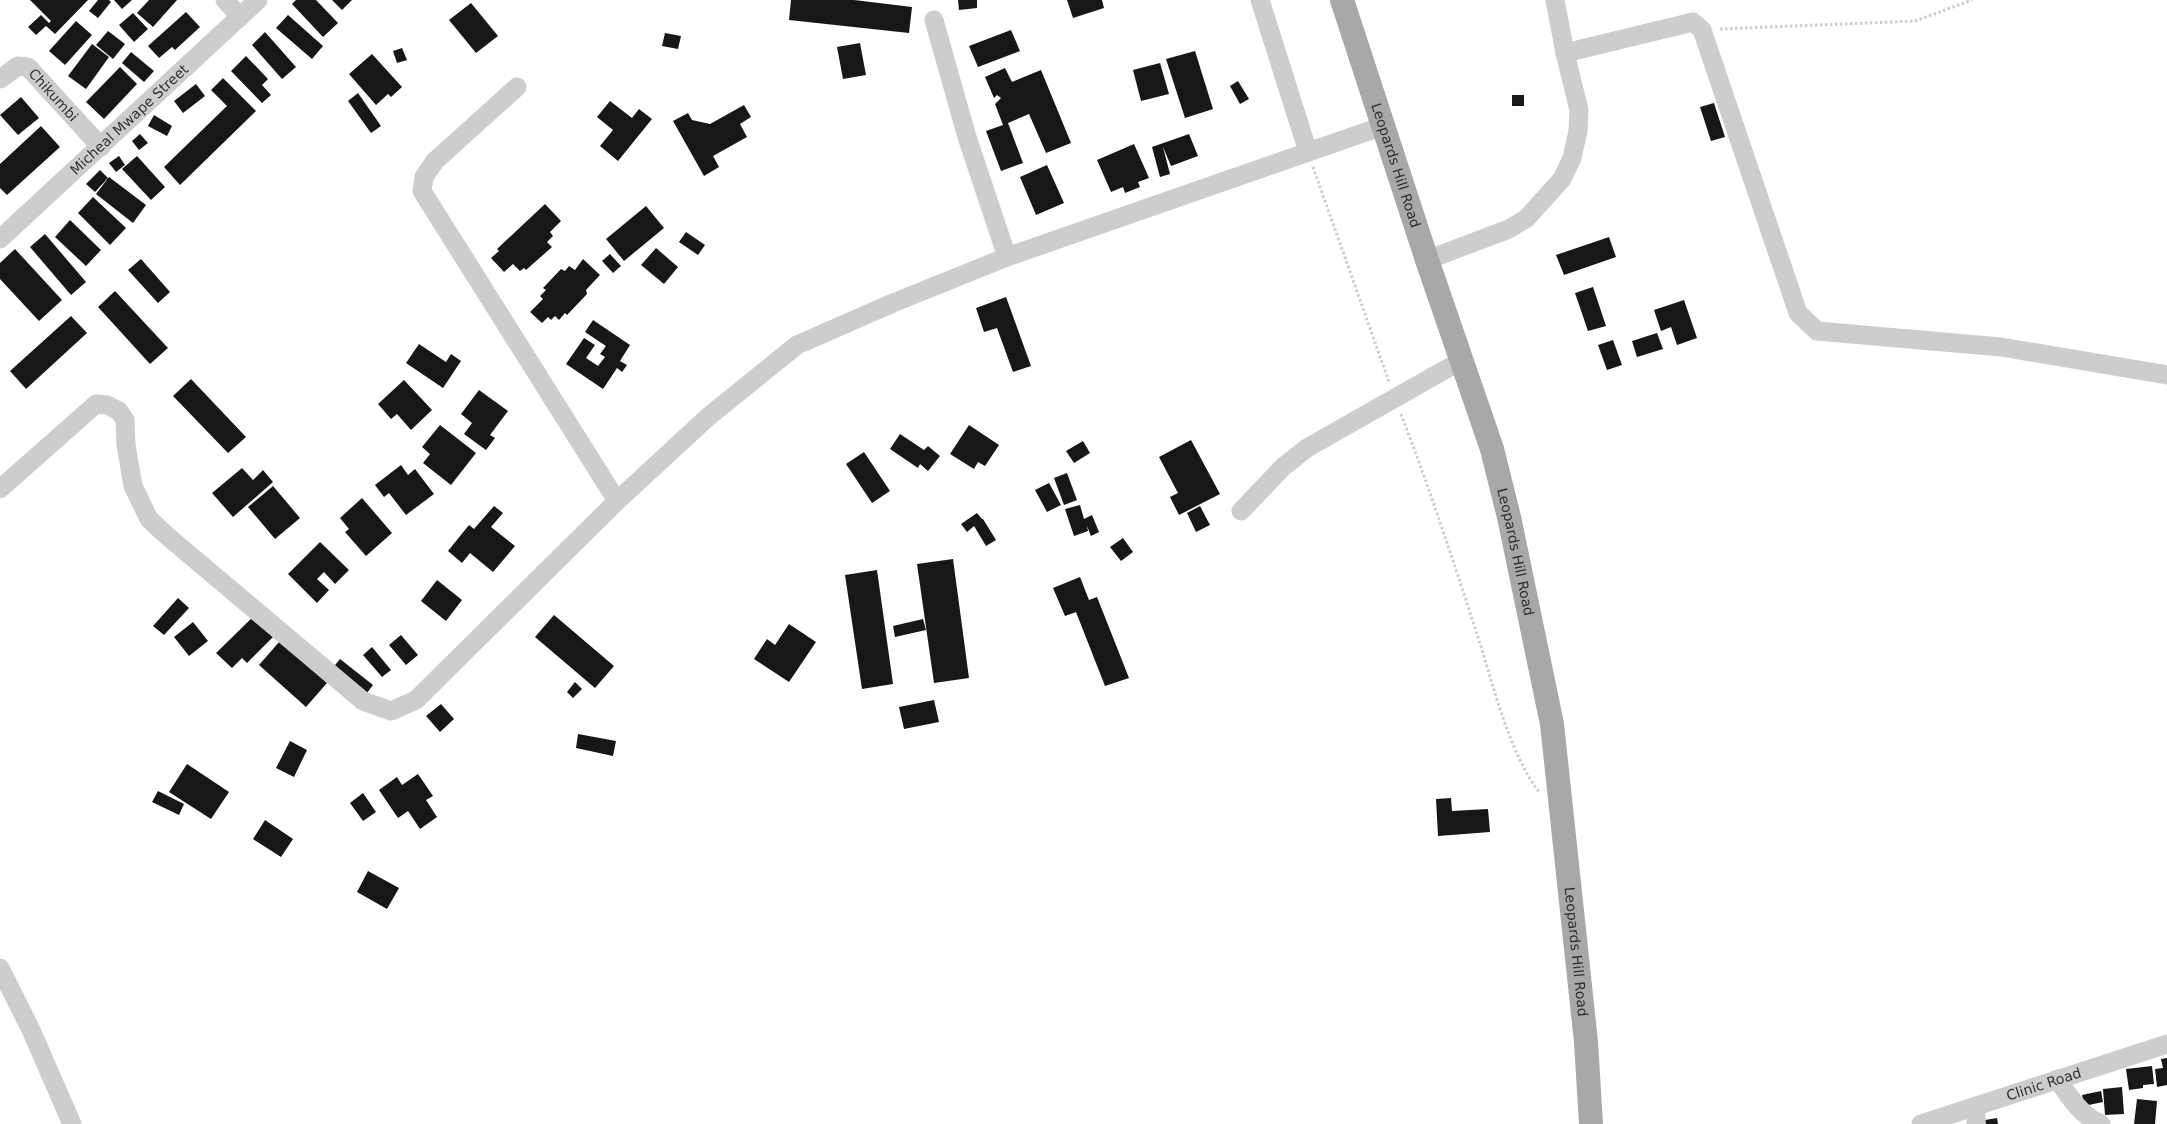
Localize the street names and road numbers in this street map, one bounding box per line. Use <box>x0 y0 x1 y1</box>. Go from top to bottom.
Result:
street label: Micheal Mwape Street <box>67 61 192 178</box>
street label: Chikumbi <box>25 65 81 124</box>
street label: Leopards Hill Road <box>1368 101 1424 230</box>
street label: Leopards Hill Road <box>1494 486 1537 617</box>
street label: Leopards Hill Road <box>1561 886 1591 1017</box>
street label: Clinic Road <box>2004 1064 2083 1104</box>

